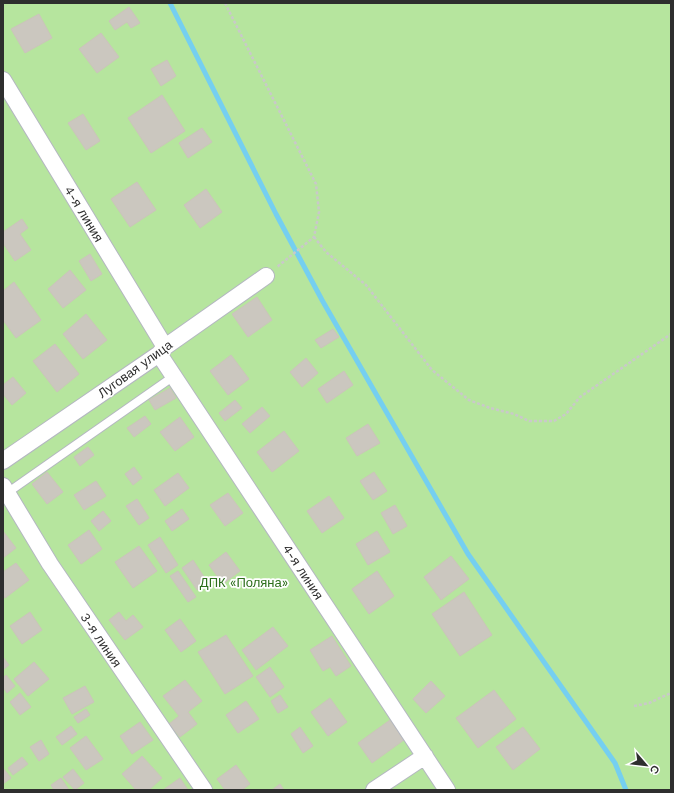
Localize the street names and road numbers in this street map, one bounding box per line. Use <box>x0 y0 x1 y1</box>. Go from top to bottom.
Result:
street label: 4-я линия <box>62 183 106 245</box>
street label: Луговая улица <box>95 337 176 401</box>
street label: 4-я линия <box>280 542 326 602</box>
street label: 3-я линия <box>77 610 125 670</box>

